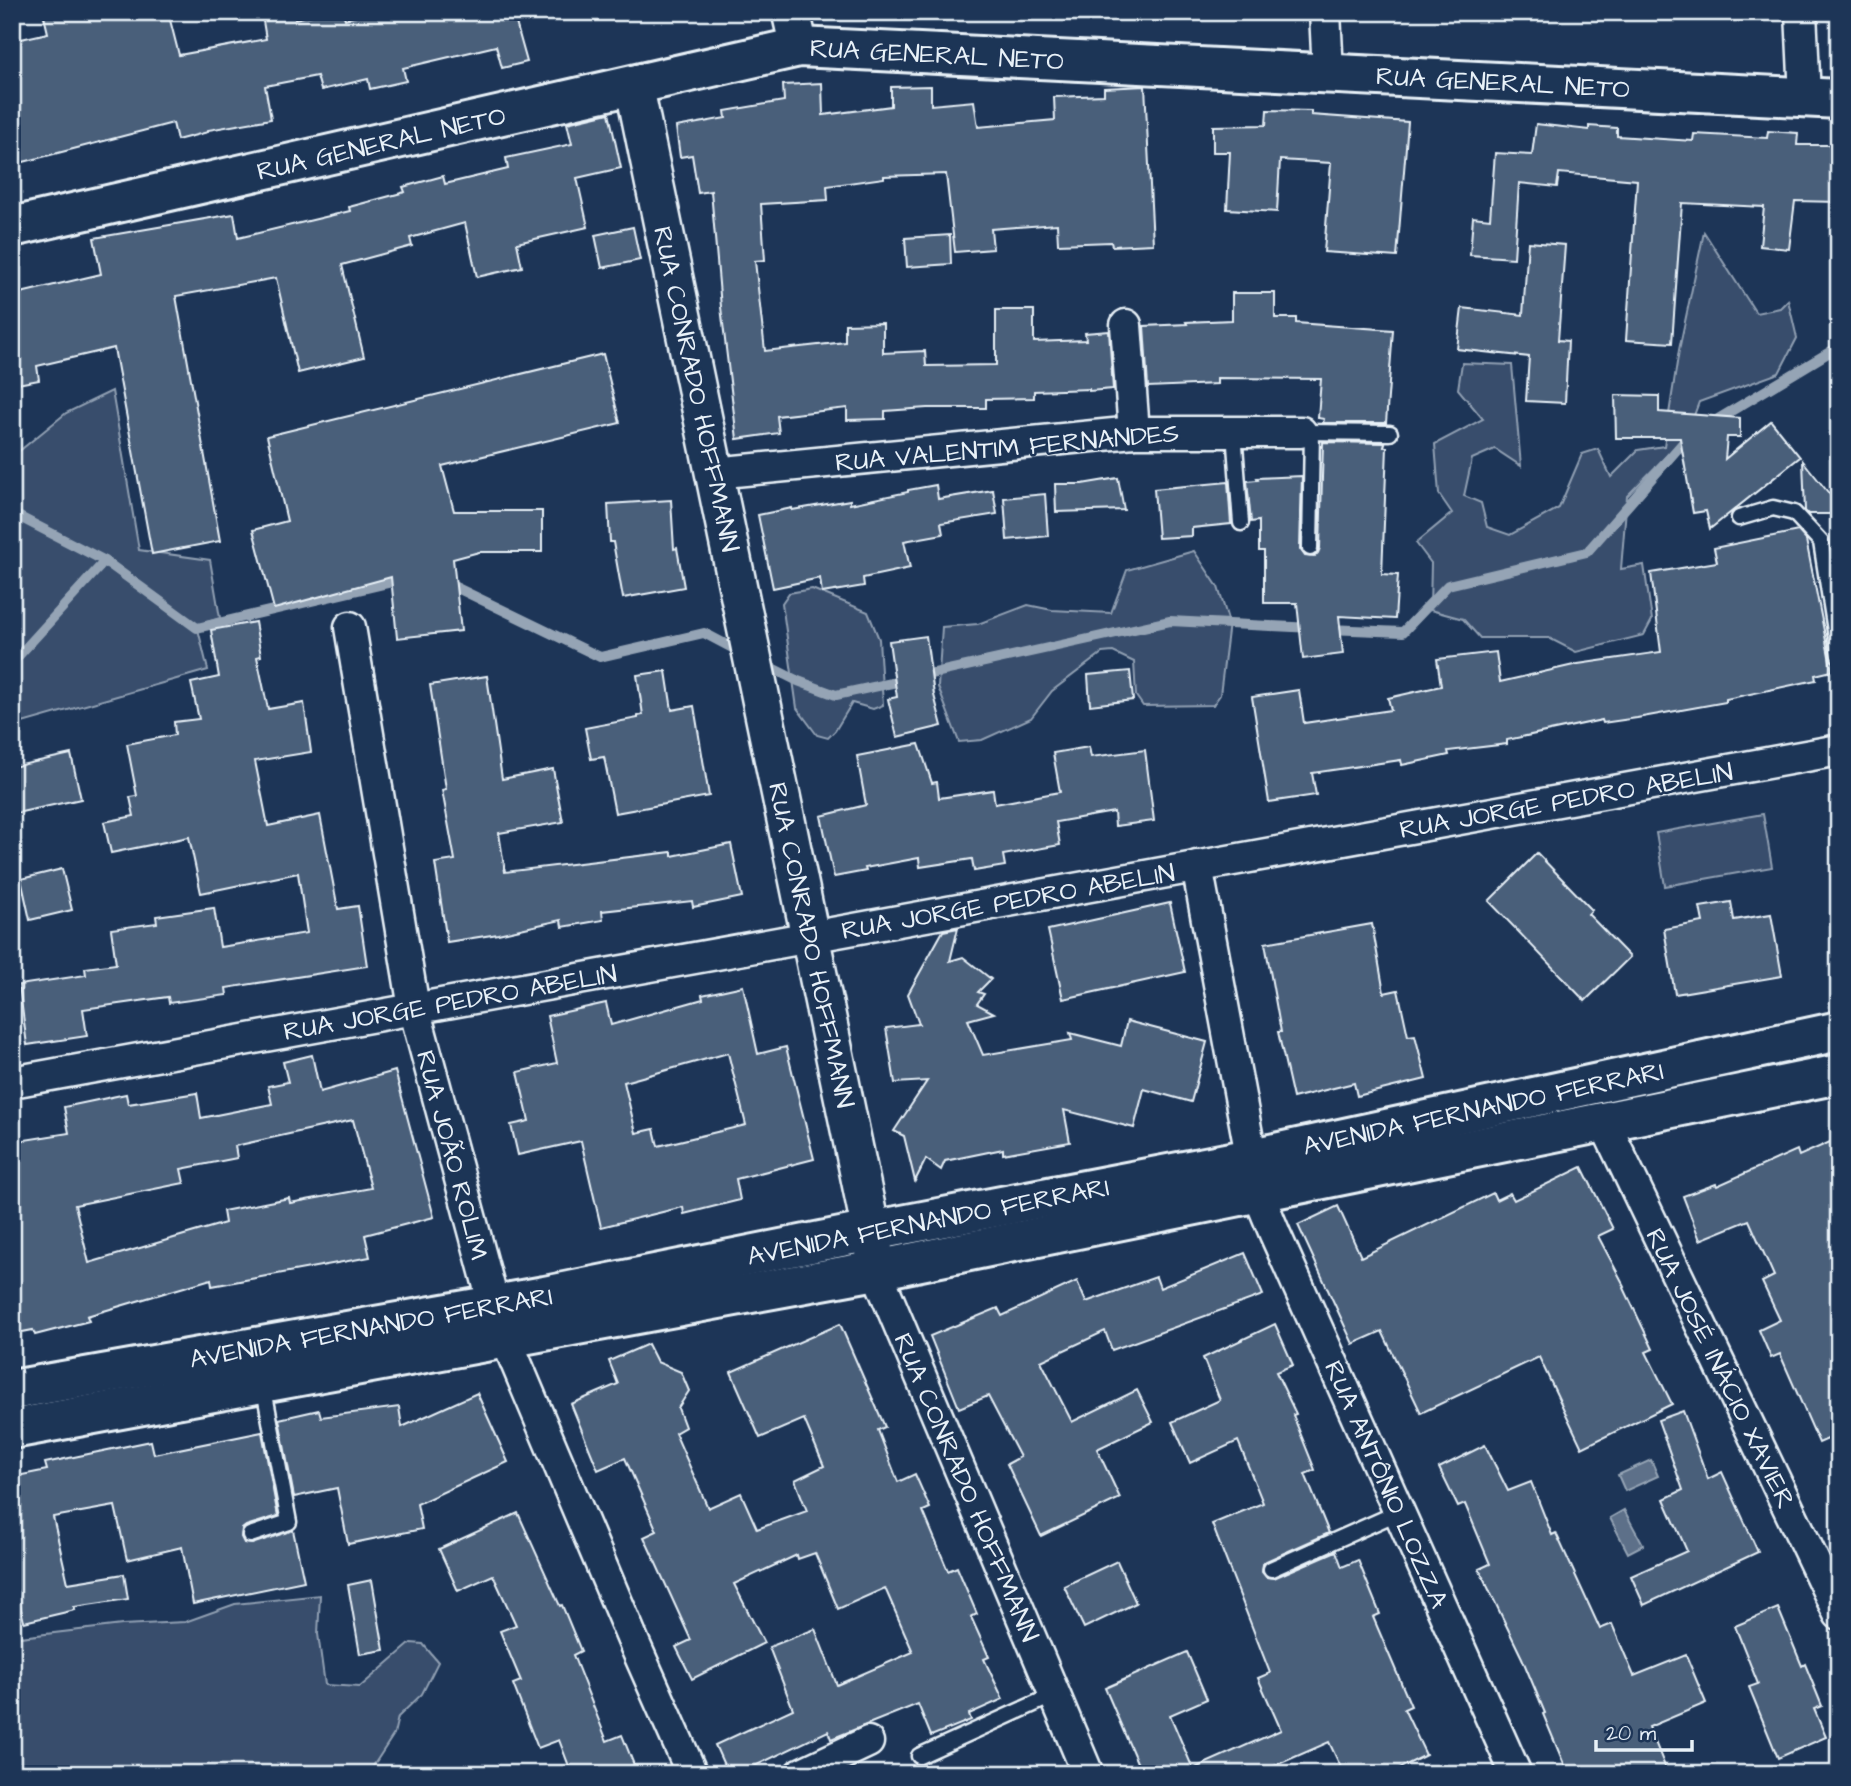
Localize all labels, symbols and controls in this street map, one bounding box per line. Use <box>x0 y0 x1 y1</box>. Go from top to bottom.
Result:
street label: RUA GENERAL NETO <box>809 30 1065 80</box>
street label: RUA GENERAL NETO <box>1375 58 1631 108</box>
street label: RUA GENERAL NETO <box>253 98 509 190</box>
street label: RUA CONRADO HOFFMANN <box>644 223 748 555</box>
street label: RUA VALENTIM FERNANDES <box>834 415 1181 481</box>
street label: RUA JORGE PEDRO ABELIN <box>1397 754 1736 848</box>
street label: RUA CONRADO HOFFMANN <box>759 779 863 1111</box>
street label: RUA JORGE PEDRO ABELIN <box>839 855 1178 949</box>
street label: RUA JORGE PEDRO ABELIN <box>281 956 620 1050</box>
street label: RUA JOÃO ROLIM <box>407 1047 497 1264</box>
street label: AVENIDA FERNANDO FERRARI <box>1300 1053 1667 1165</box>
street label: AVENIDA FERNANDO FERRARI <box>744 1169 1112 1275</box>
street label: RUA JOSÉ INÁCIO XAVIER <box>1637 1222 1804 1514</box>
street label: AVENIDA FERNANDO FERRARI <box>187 1278 555 1378</box>
street label: RUA CONRADO HOFFMANN <box>885 1327 1048 1647</box>
street label: RUA ANTÔNIO LOZZA <box>1315 1355 1457 1614</box>
scale bar <box>1596 1709 1692 1753</box>
text: 20 m <box>1606 1719 1657 1748</box>

